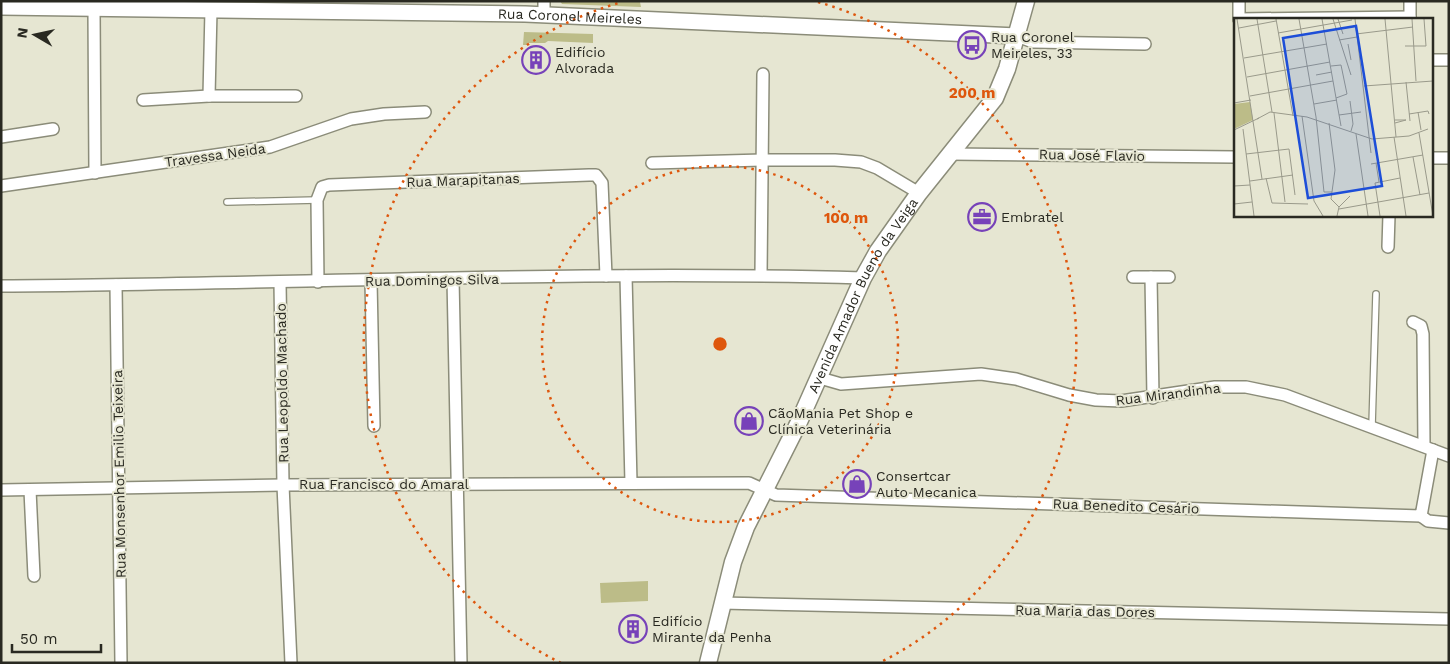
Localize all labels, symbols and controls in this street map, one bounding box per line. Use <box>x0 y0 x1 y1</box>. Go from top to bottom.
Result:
street label: Rua Coronel Meireles <box>498 6 642 27</box>
north arrow <box>10 10 60 60</box>
inset map <box>1234 18 1432 216</box>
text: N <box>13 27 31 39</box>
place label: Rua Coronel Meireles, 33 <box>991 29 1075 61</box>
bus stop icon: Rua Coronel Meireles, 33 <box>957 30 987 60</box>
place label: Edifício Alvorada <box>555 44 614 76</box>
building icon: Edifício Alvorada <box>521 45 551 75</box>
text: 200 m <box>949 84 995 102</box>
street label: Travessa Neida <box>163 140 267 170</box>
street label: Rua José Flavio <box>1039 146 1145 164</box>
street label: Rua Marapitanas <box>406 170 520 190</box>
street label: Avenida Amador Bueno da Veiga <box>805 195 921 396</box>
office icon: Embratel <box>967 202 997 232</box>
text: 100 m <box>824 209 868 227</box>
place label: Embratel <box>1001 209 1064 225</box>
street label: Rua Domingos Silva <box>365 271 499 289</box>
street label: Rua Leopoldo Machado <box>273 303 291 463</box>
centre of rings <box>711 335 729 353</box>
street label: Rua Monsenhor Emilio Teixeira <box>109 370 129 578</box>
street label: Rua Mirandinha <box>1115 380 1222 408</box>
place label: CãoMania Pet Shop e Clínica Veterinária <box>768 405 913 437</box>
shop icon: CãoMania Pet Shop e Clínica Veterinária <box>734 406 764 436</box>
place label: Consertcar Auto Mecanica <box>876 468 977 500</box>
shop icon: Consertcar Auto Mecanica <box>842 469 872 499</box>
street label: Rua Francisco do Amaral <box>299 476 470 492</box>
street label: Rua Benedito Cesário <box>1053 495 1199 517</box>
street label: Rua Maria das Dores <box>1015 602 1155 620</box>
place label: Edifício Mirante da Penha <box>652 613 771 645</box>
building icon: Edifício Mirante da Penha <box>618 614 648 644</box>
scale bar <box>12 622 101 654</box>
text: 50 m <box>20 630 57 648</box>

